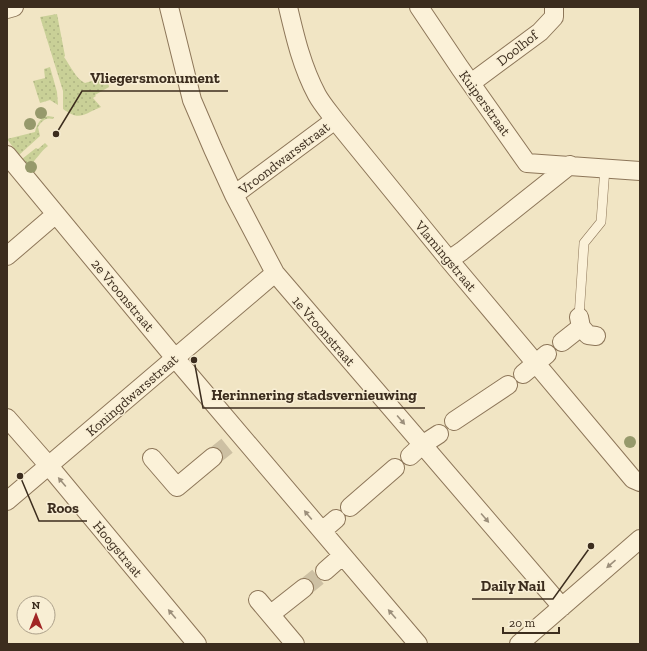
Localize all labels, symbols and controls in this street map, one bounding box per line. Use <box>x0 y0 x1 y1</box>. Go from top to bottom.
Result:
street label: Doolhof <box>493 26 542 70</box>
callout: Vliegersmonument <box>82 64 228 91</box>
street label: Kuiperstraat <box>455 67 514 140</box>
text: Vliegersmonument <box>90 69 221 87</box>
street label: Vroondwarsstraat <box>235 118 334 199</box>
street label: Vlamingstraat <box>410 217 481 296</box>
street label: 2e Vroonstraat <box>87 256 158 336</box>
street label: 1e Vroonstraat <box>289 293 359 370</box>
street label: Koningdwarsstraat <box>83 350 182 440</box>
callout: Herinnering stadsvernieuwing <box>203 381 425 408</box>
text: Herinnering stadsvernieuwing <box>211 386 417 404</box>
one-way arrow <box>396 414 405 425</box>
one-way arrow <box>58 476 67 487</box>
callout: Roos <box>39 494 87 521</box>
text: Roos <box>47 499 79 517</box>
one-way arrow <box>304 510 313 521</box>
one-way arrow <box>481 513 490 523</box>
street label: Hoogstraat <box>89 518 147 582</box>
one-way arrow <box>605 560 616 569</box>
callout: Daily Nail <box>472 572 553 599</box>
text: Daily Nail <box>481 577 545 595</box>
north arrow <box>16 595 56 635</box>
text: N <box>32 599 41 612</box>
one-way arrow <box>167 609 176 620</box>
one-way arrow <box>388 609 397 620</box>
scale bar <box>503 609 559 635</box>
text: 20 m <box>509 616 536 630</box>

